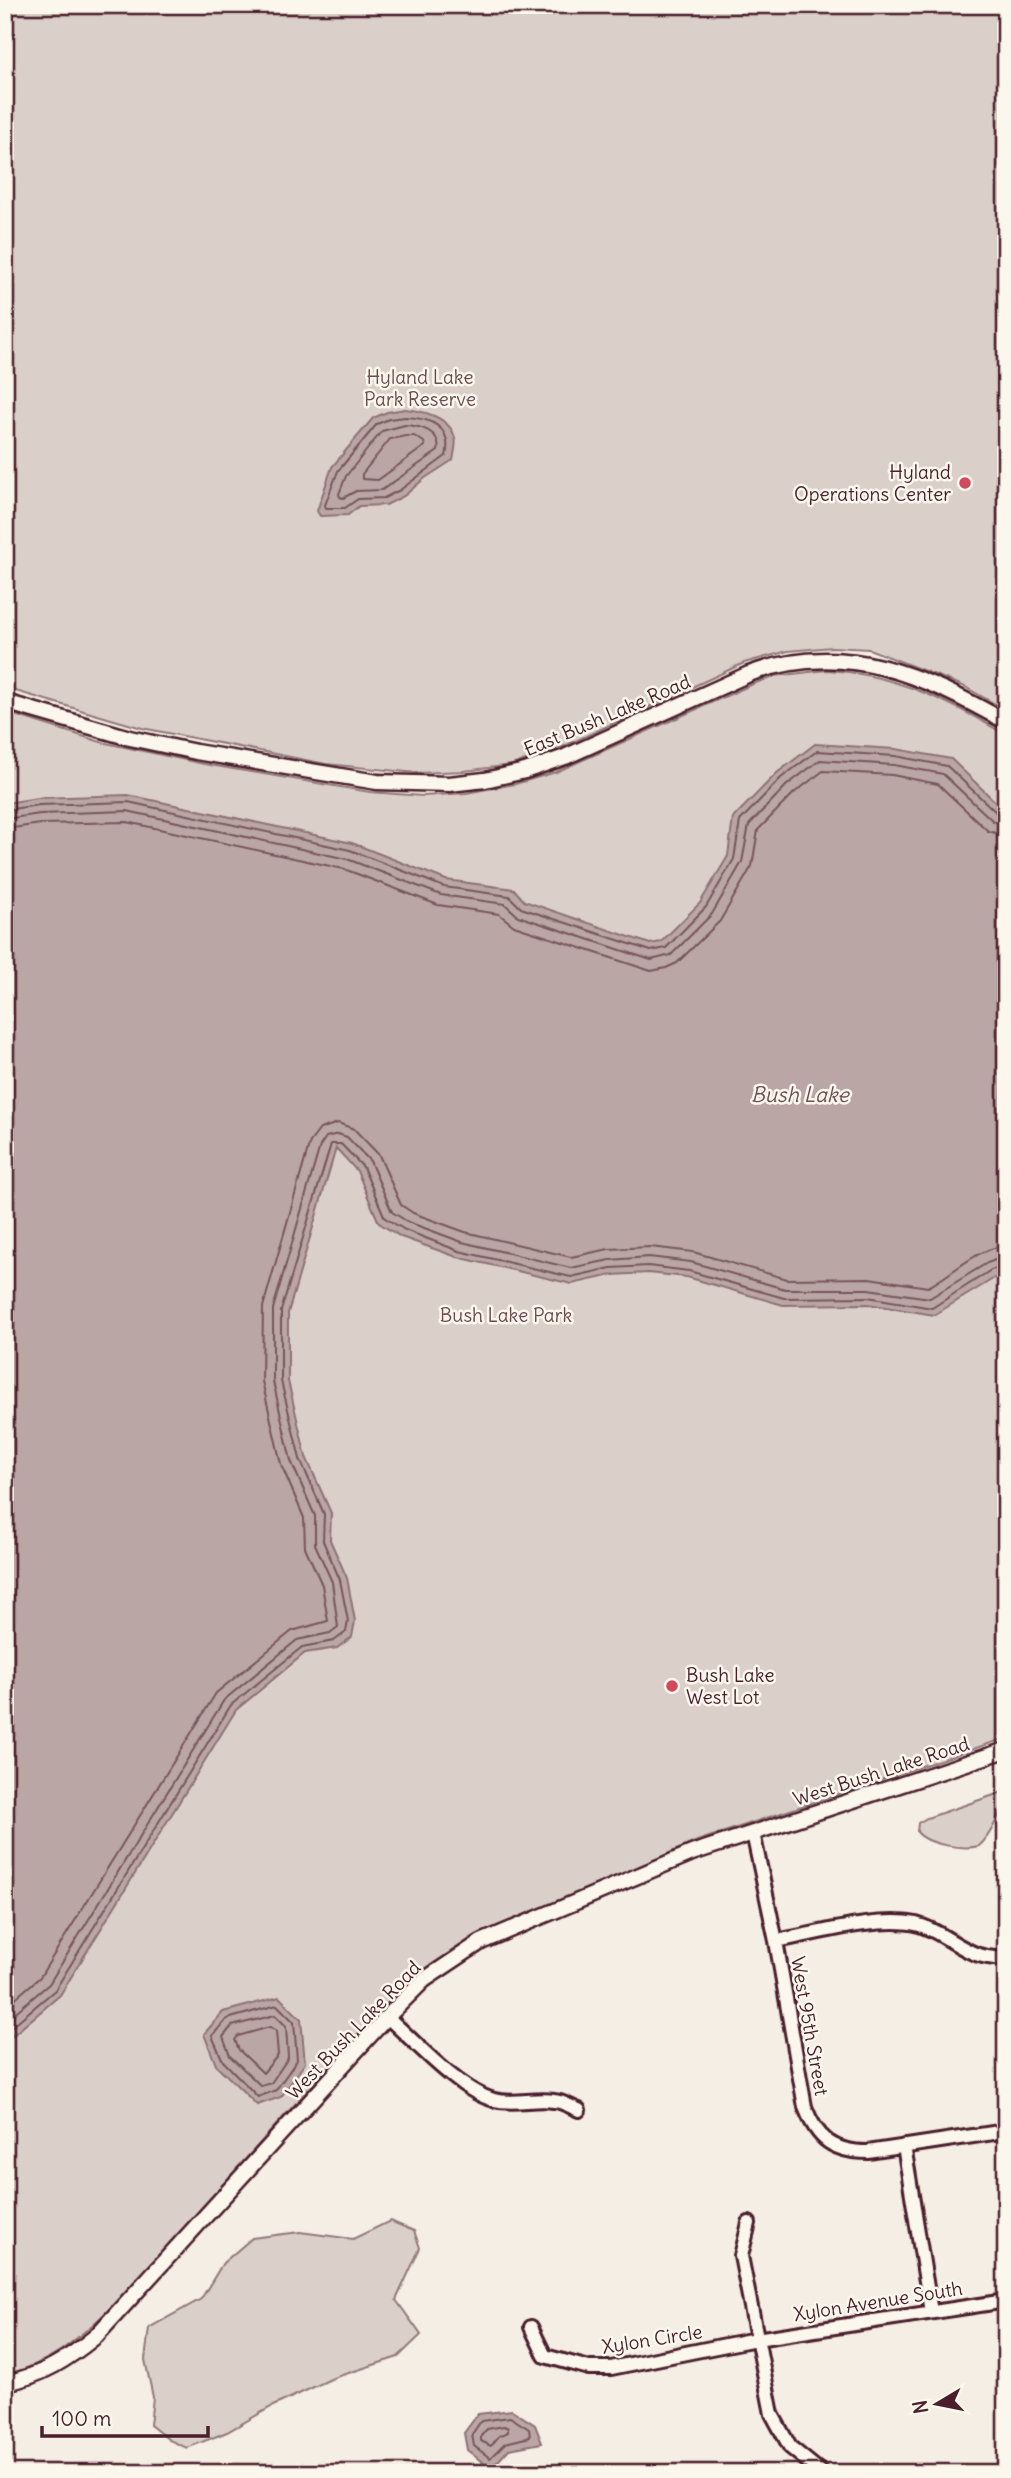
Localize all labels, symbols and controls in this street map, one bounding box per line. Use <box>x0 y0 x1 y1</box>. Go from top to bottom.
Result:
park label: Hyland Lake Park Reserve <box>364 365 476 411</box>
place label: Hyland Operations Center <box>794 460 951 506</box>
marker: Hyland Operations Center <box>957 475 973 491</box>
street label: East Bush Lake Road <box>520 669 694 761</box>
water label: Bush Lake <box>751 1081 851 1108</box>
park label: Bush Lake Park <box>440 1303 572 1327</box>
place label: Bush Lake West Lot <box>686 1663 775 1709</box>
marker: Bush Lake West Lot <box>664 1678 680 1694</box>
street label: West Bush Lake Road <box>790 1731 972 1811</box>
street label: West Bush Lake Road <box>280 1955 426 2105</box>
street label: West 95th Street <box>786 1955 834 2097</box>
street label: Xylon Avenue South <box>792 2276 964 2326</box>
street label: Xylon Circle <box>600 2319 704 2359</box>
north arrow <box>902 2370 972 2440</box>
scale bar <box>42 2394 208 2438</box>
text: N <box>907 2398 933 2416</box>
text: 100 m <box>52 2405 111 2432</box>

